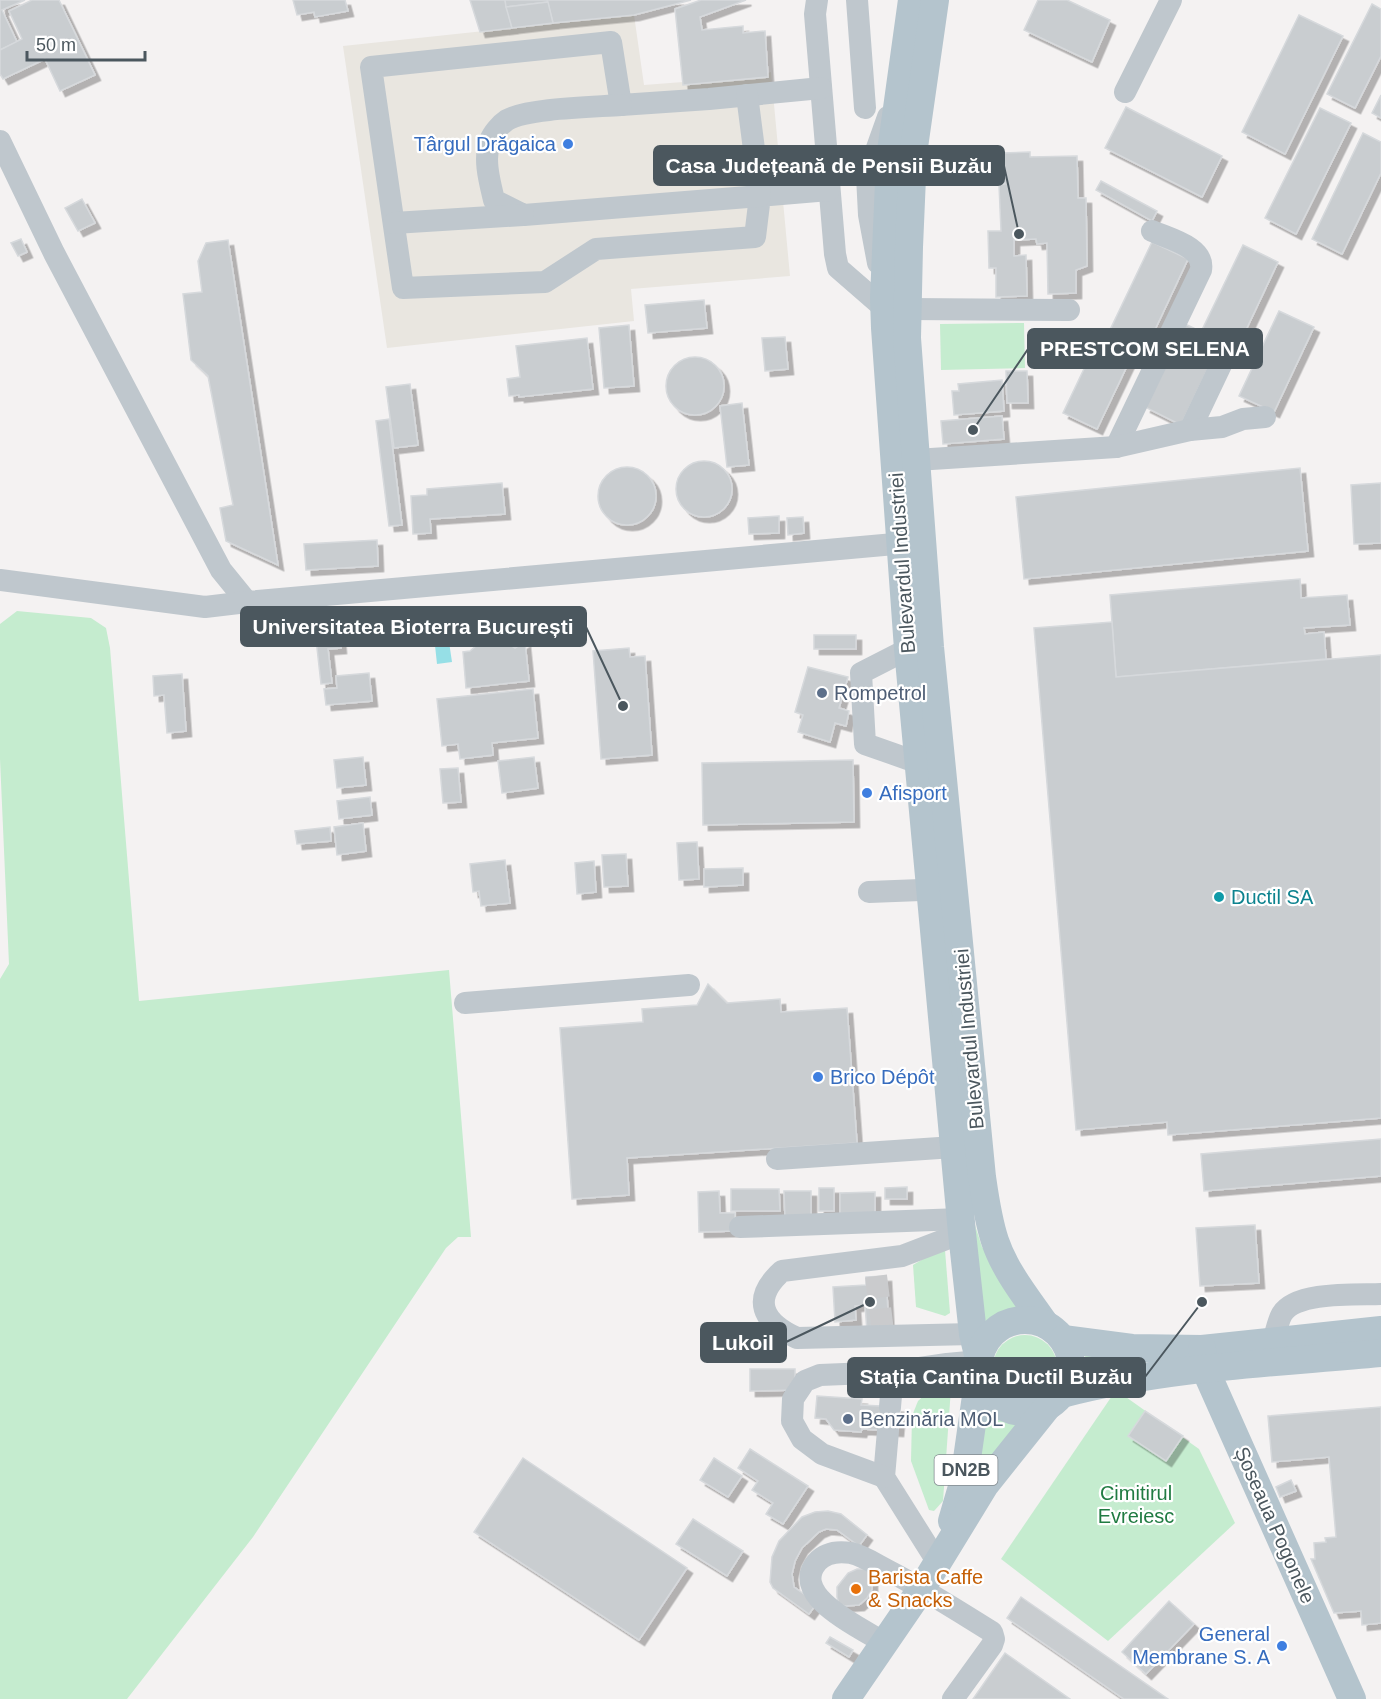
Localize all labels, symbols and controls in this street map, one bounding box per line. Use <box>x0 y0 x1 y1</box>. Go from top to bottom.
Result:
scale bar <box>27 24 146 62</box>
text: 50 m <box>36 35 76 55</box>
place label: Târgul Drăgaica <box>414 133 557 155</box>
marker: Târgul Drăgaica <box>561 137 575 151</box>
callout: Casa Județeană de Pensii Buzău <box>654 146 1004 185</box>
text: Casa Județeană de Pensii Buzău <box>666 154 992 177</box>
callout: PRESTCOM SELENA <box>1028 329 1262 368</box>
text: PRESTCOM SELENA <box>1040 337 1250 360</box>
street label: Bulevardul Industriei <box>885 472 919 654</box>
callout: Universitatea Bioterra București <box>241 607 586 646</box>
text: Universitatea Bioterra București <box>253 615 573 638</box>
place label: Rompetrol <box>834 682 926 704</box>
marker: Rompetrol <box>815 686 829 700</box>
place label: Afisport <box>879 782 947 804</box>
marker: Afisport <box>860 786 874 800</box>
place label: Ductil SA <box>1231 886 1314 908</box>
marker: Ductil SA <box>1212 890 1226 904</box>
street label: Bulevardul Industriei <box>950 948 988 1130</box>
place label: Brico Dépôt <box>830 1066 935 1088</box>
marker: Brico Dépôt <box>811 1070 825 1084</box>
callout: Lukoil <box>701 1323 786 1362</box>
text: Lukoil <box>712 1331 774 1354</box>
callout: Stația Cantina Ductil Buzău <box>848 1358 1145 1397</box>
text: Stația Cantina Ductil Buzău <box>859 1365 1133 1388</box>
place label: Benzinăria MOL <box>860 1408 1003 1430</box>
marker: Benzinăria MOL <box>841 1412 855 1426</box>
street label: Șoseaua Pogonele <box>1231 1443 1319 1607</box>
road number: DN2B <box>934 1455 998 1485</box>
park label: Cimitirul Evreiesc <box>1098 1482 1174 1527</box>
place label: Barista Caffe & Snacks <box>868 1566 983 1611</box>
marker: Barista Caffe & Snacks <box>849 1582 863 1596</box>
place label: General Membrane S. A <box>1132 1623 1271 1668</box>
marker: General Membrane S. A <box>1275 1639 1289 1653</box>

